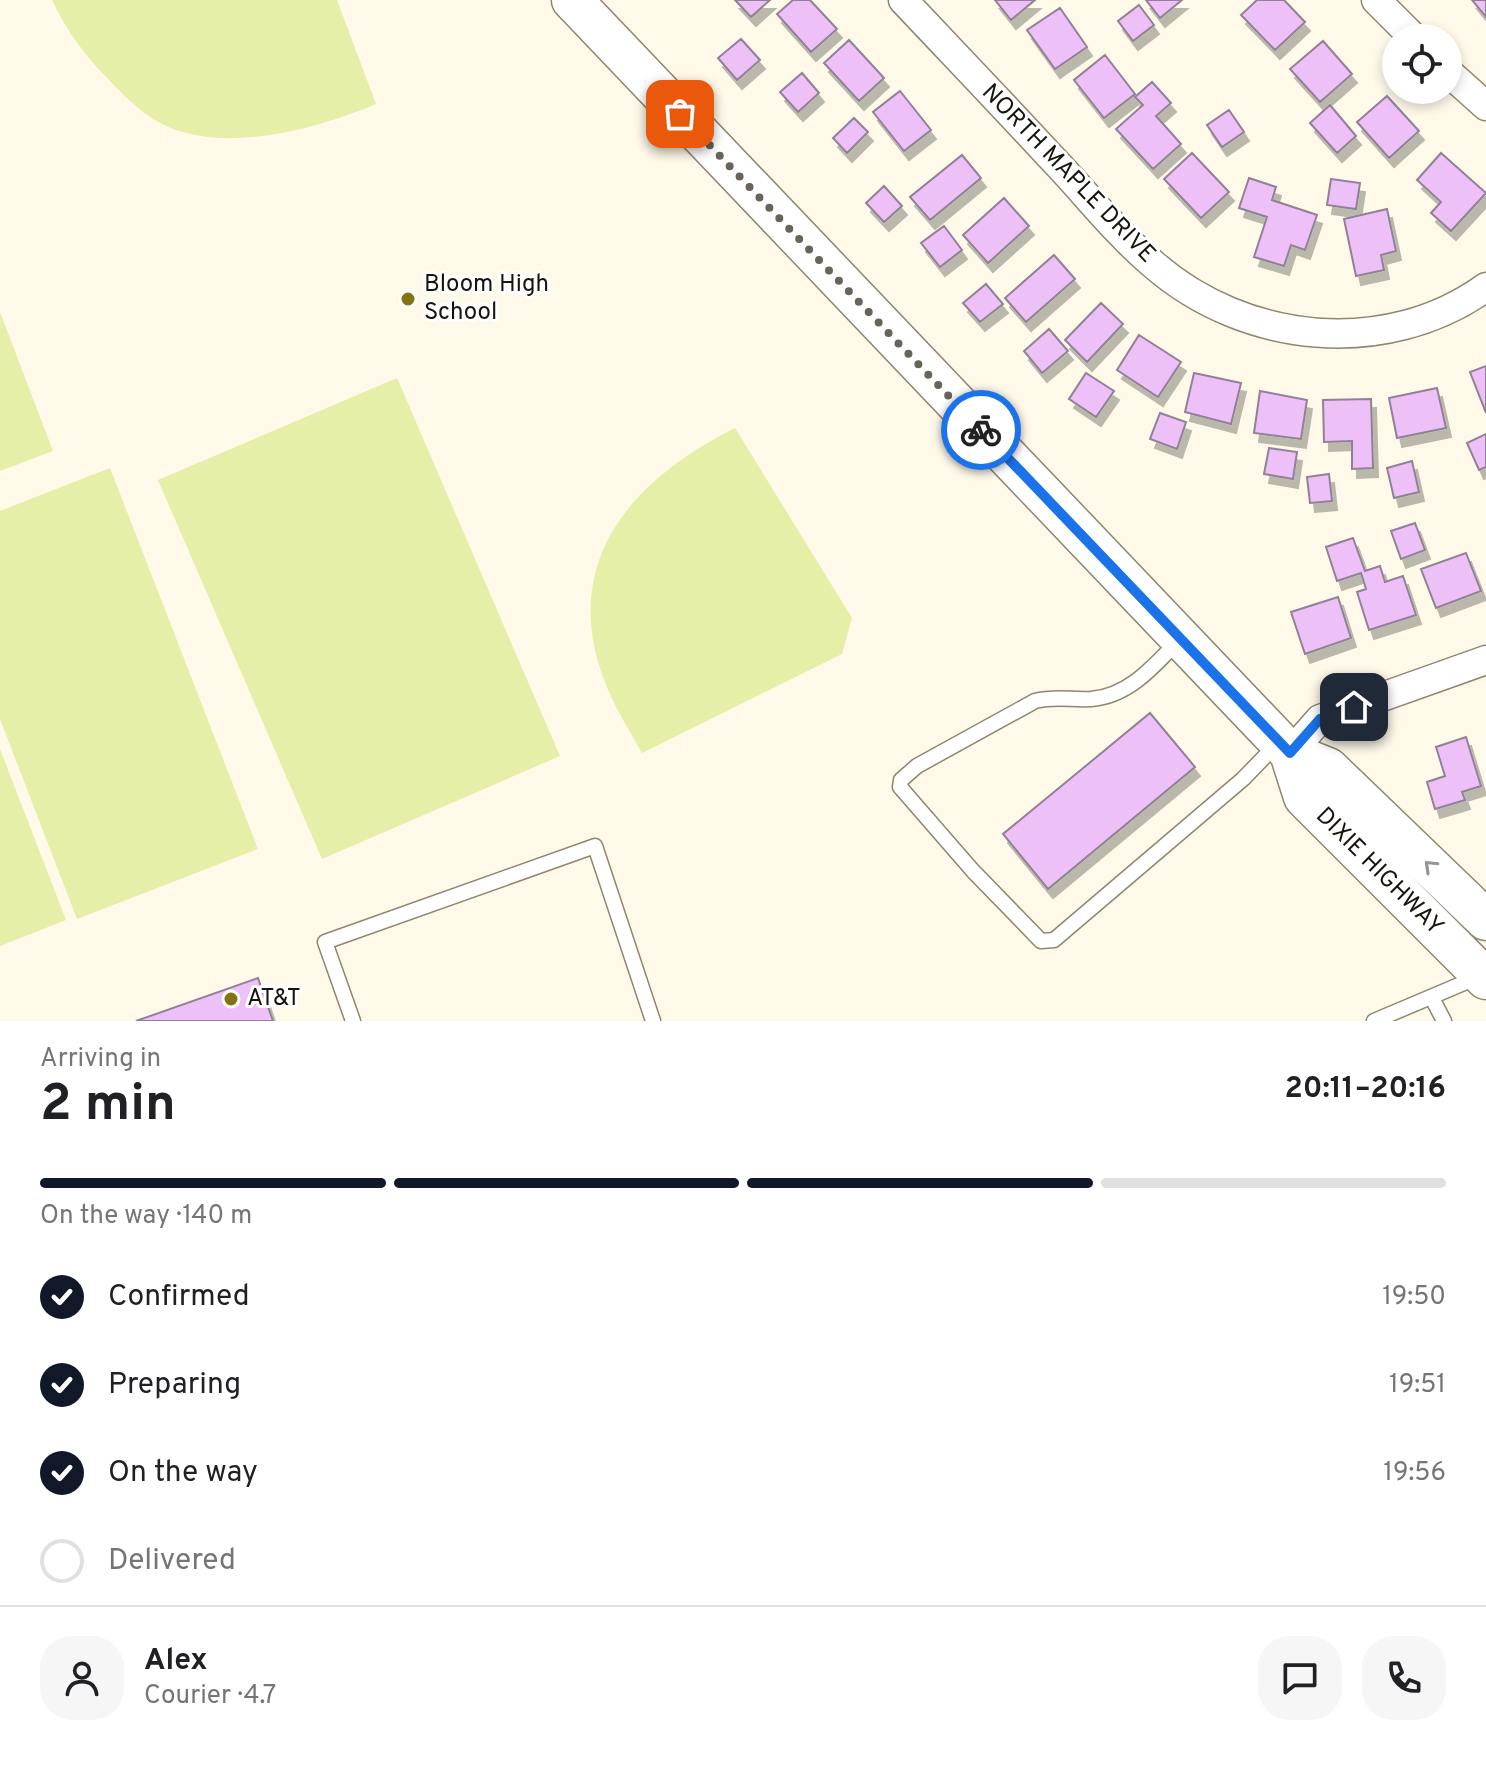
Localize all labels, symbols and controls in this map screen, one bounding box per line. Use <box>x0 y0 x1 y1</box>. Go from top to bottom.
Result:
map controls <box>1382 24 1462 104</box>
button: locate <box>1382 24 1462 104</box>
street label: NORTH MAPLE DRIVE <box>975 78 1161 270</box>
pin <box>646 80 714 148</box>
icon: bag <box>658 92 702 136</box>
place label: Bloom High School <box>424 270 549 328</box>
marker: Bloom High School <box>399 290 417 308</box>
courier <box>941 390 1021 470</box>
icon: bike <box>959 408 1003 452</box>
pin <box>1320 673 1388 741</box>
icon: home <box>1332 685 1376 729</box>
street label: DIXIE HIGHWAY <box>1309 802 1449 942</box>
one-way arrow <box>1425 861 1439 876</box>
place label: AT&T <box>247 984 301 1014</box>
marker: AT&T <box>222 990 240 1008</box>
text: Arriving in <box>40 1043 161 1076</box>
text: 20:11–20:16 <box>1284 1071 1446 1108</box>
text: 2 min <box>40 1073 176 1139</box>
text: On the way · 140 m <box>40 1200 252 1233</box>
icon: check <box>40 1275 84 1319</box>
text: Confirmed <box>108 1279 250 1316</box>
text: 19:50 <box>1382 1281 1446 1314</box>
icon: check <box>40 1363 84 1407</box>
text: Preparing <box>108 1367 241 1404</box>
text: 19:51 <box>1389 1369 1446 1402</box>
icon: check <box>40 1451 84 1495</box>
text: On the way <box>108 1455 258 1492</box>
text: 19:56 <box>1383 1457 1446 1490</box>
text: Delivered <box>108 1543 236 1580</box>
button: person <box>40 1636 124 1720</box>
button: chat <box>1258 1636 1342 1720</box>
button: phone <box>1362 1636 1446 1720</box>
text: Alex <box>144 1643 208 1680</box>
text: Courier · 4.7 <box>144 1680 276 1713</box>

